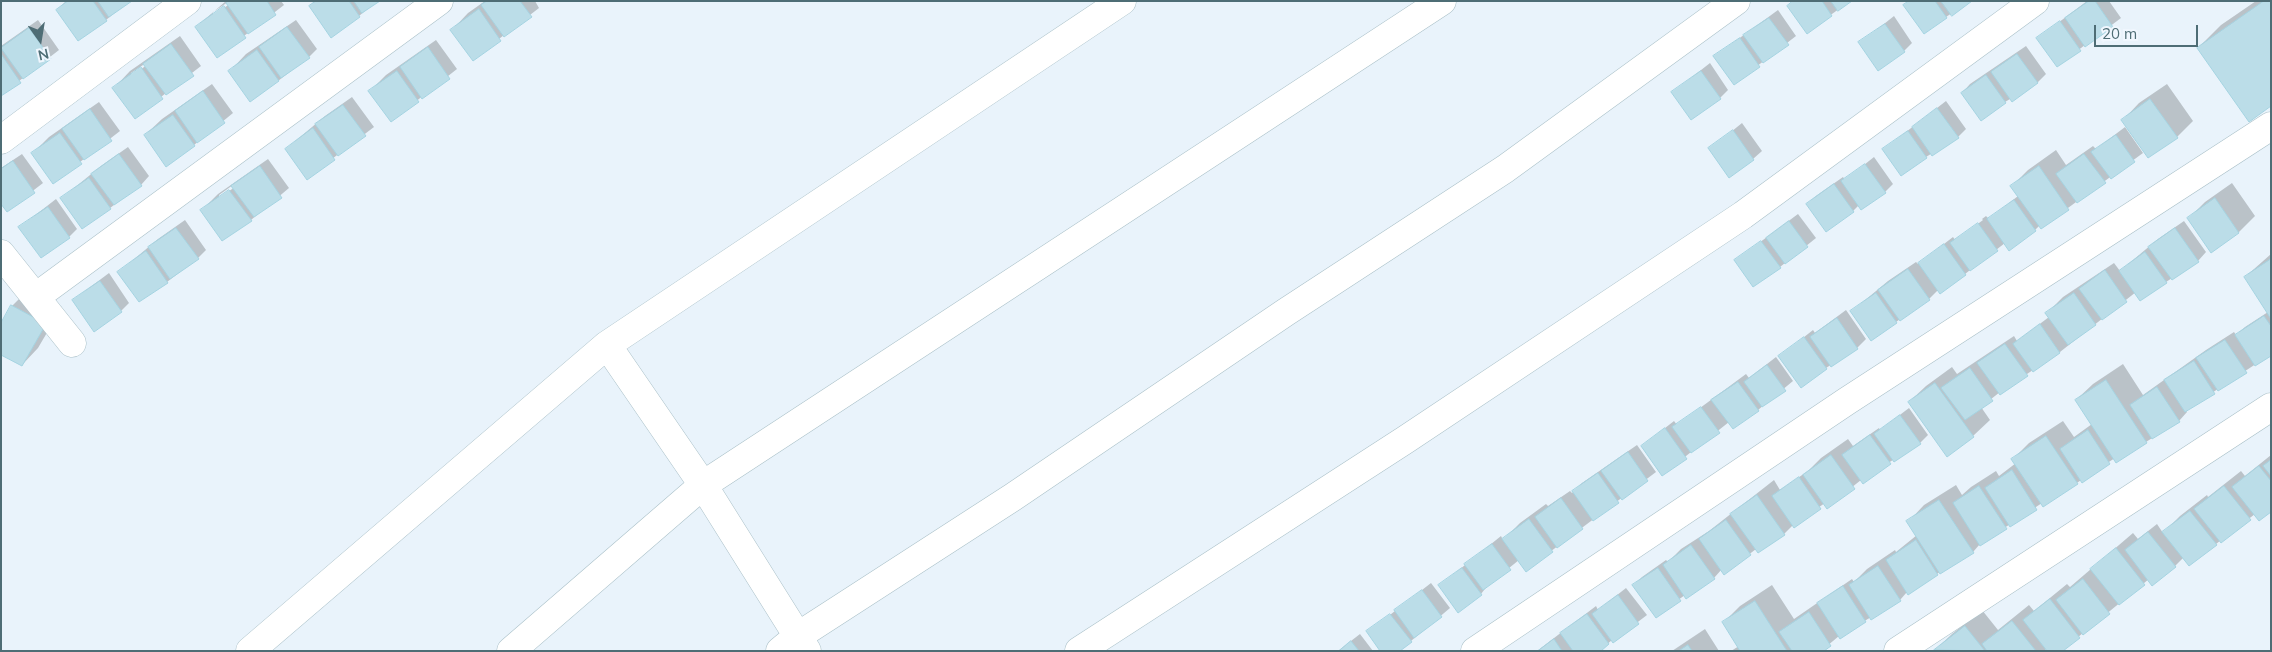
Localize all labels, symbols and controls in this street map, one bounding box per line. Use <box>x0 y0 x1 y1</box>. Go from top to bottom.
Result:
north arrow <box>15 15 65 65</box>
scale bar <box>2097 15 2201 47</box>
text: 20 m <box>2102 24 2137 43</box>
text: N <box>36 45 51 65</box>

